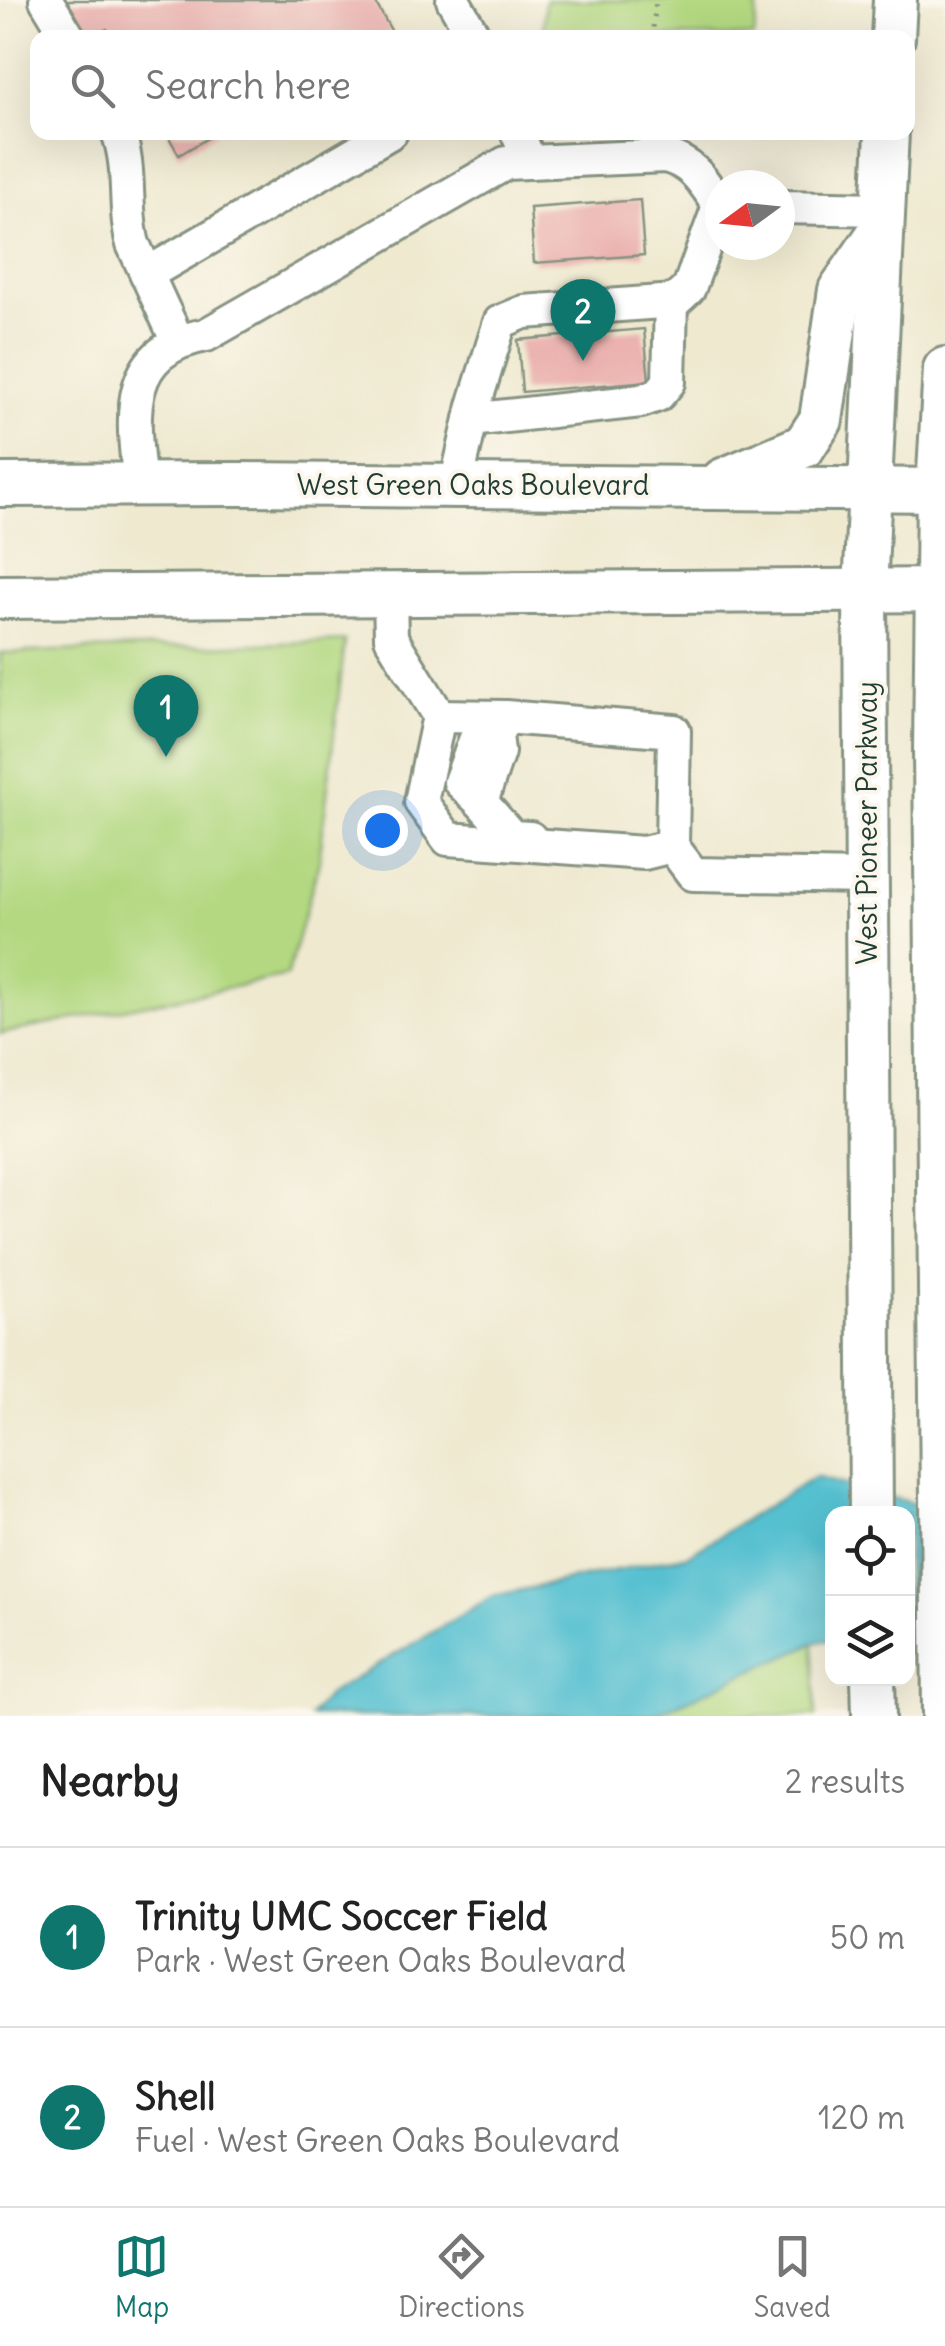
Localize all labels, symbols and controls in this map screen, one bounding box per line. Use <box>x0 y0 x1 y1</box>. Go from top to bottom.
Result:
search box <box>30 30 915 140</box>
icon: search <box>65 58 120 113</box>
text: Search here <box>145 62 351 109</box>
north arrow <box>705 170 795 260</box>
pin: 2 <box>550 278 616 361</box>
street label: West Green Oaks Boulevard <box>297 467 649 503</box>
pin: 1 <box>134 674 198 757</box>
street label: West Pioneer Parkway <box>849 681 885 965</box>
your location <box>357 805 408 856</box>
map controls <box>825 1506 915 1686</box>
button: locate <box>825 1506 915 1596</box>
button: layers <box>825 1596 915 1686</box>
text: Nearby <box>40 1755 179 1807</box>
text: 2 results <box>785 1761 905 1802</box>
text: Trinity UMC Soccer Field <box>135 1893 548 1940</box>
text: 1 <box>66 1917 79 1958</box>
text: 50 m <box>830 1917 905 1958</box>
text: Park · West Green Oaks Boulevard <box>135 1940 626 1981</box>
text: Shell <box>135 2073 216 2120</box>
text: 2 <box>64 2097 81 2138</box>
text: 120 m <box>818 2097 905 2138</box>
text: Fuel · West Green Oaks Boulevard <box>135 2120 620 2161</box>
tab: Map <box>114 2229 169 2325</box>
tab: Directions <box>398 2229 525 2325</box>
tab: Saved <box>754 2229 831 2325</box>

